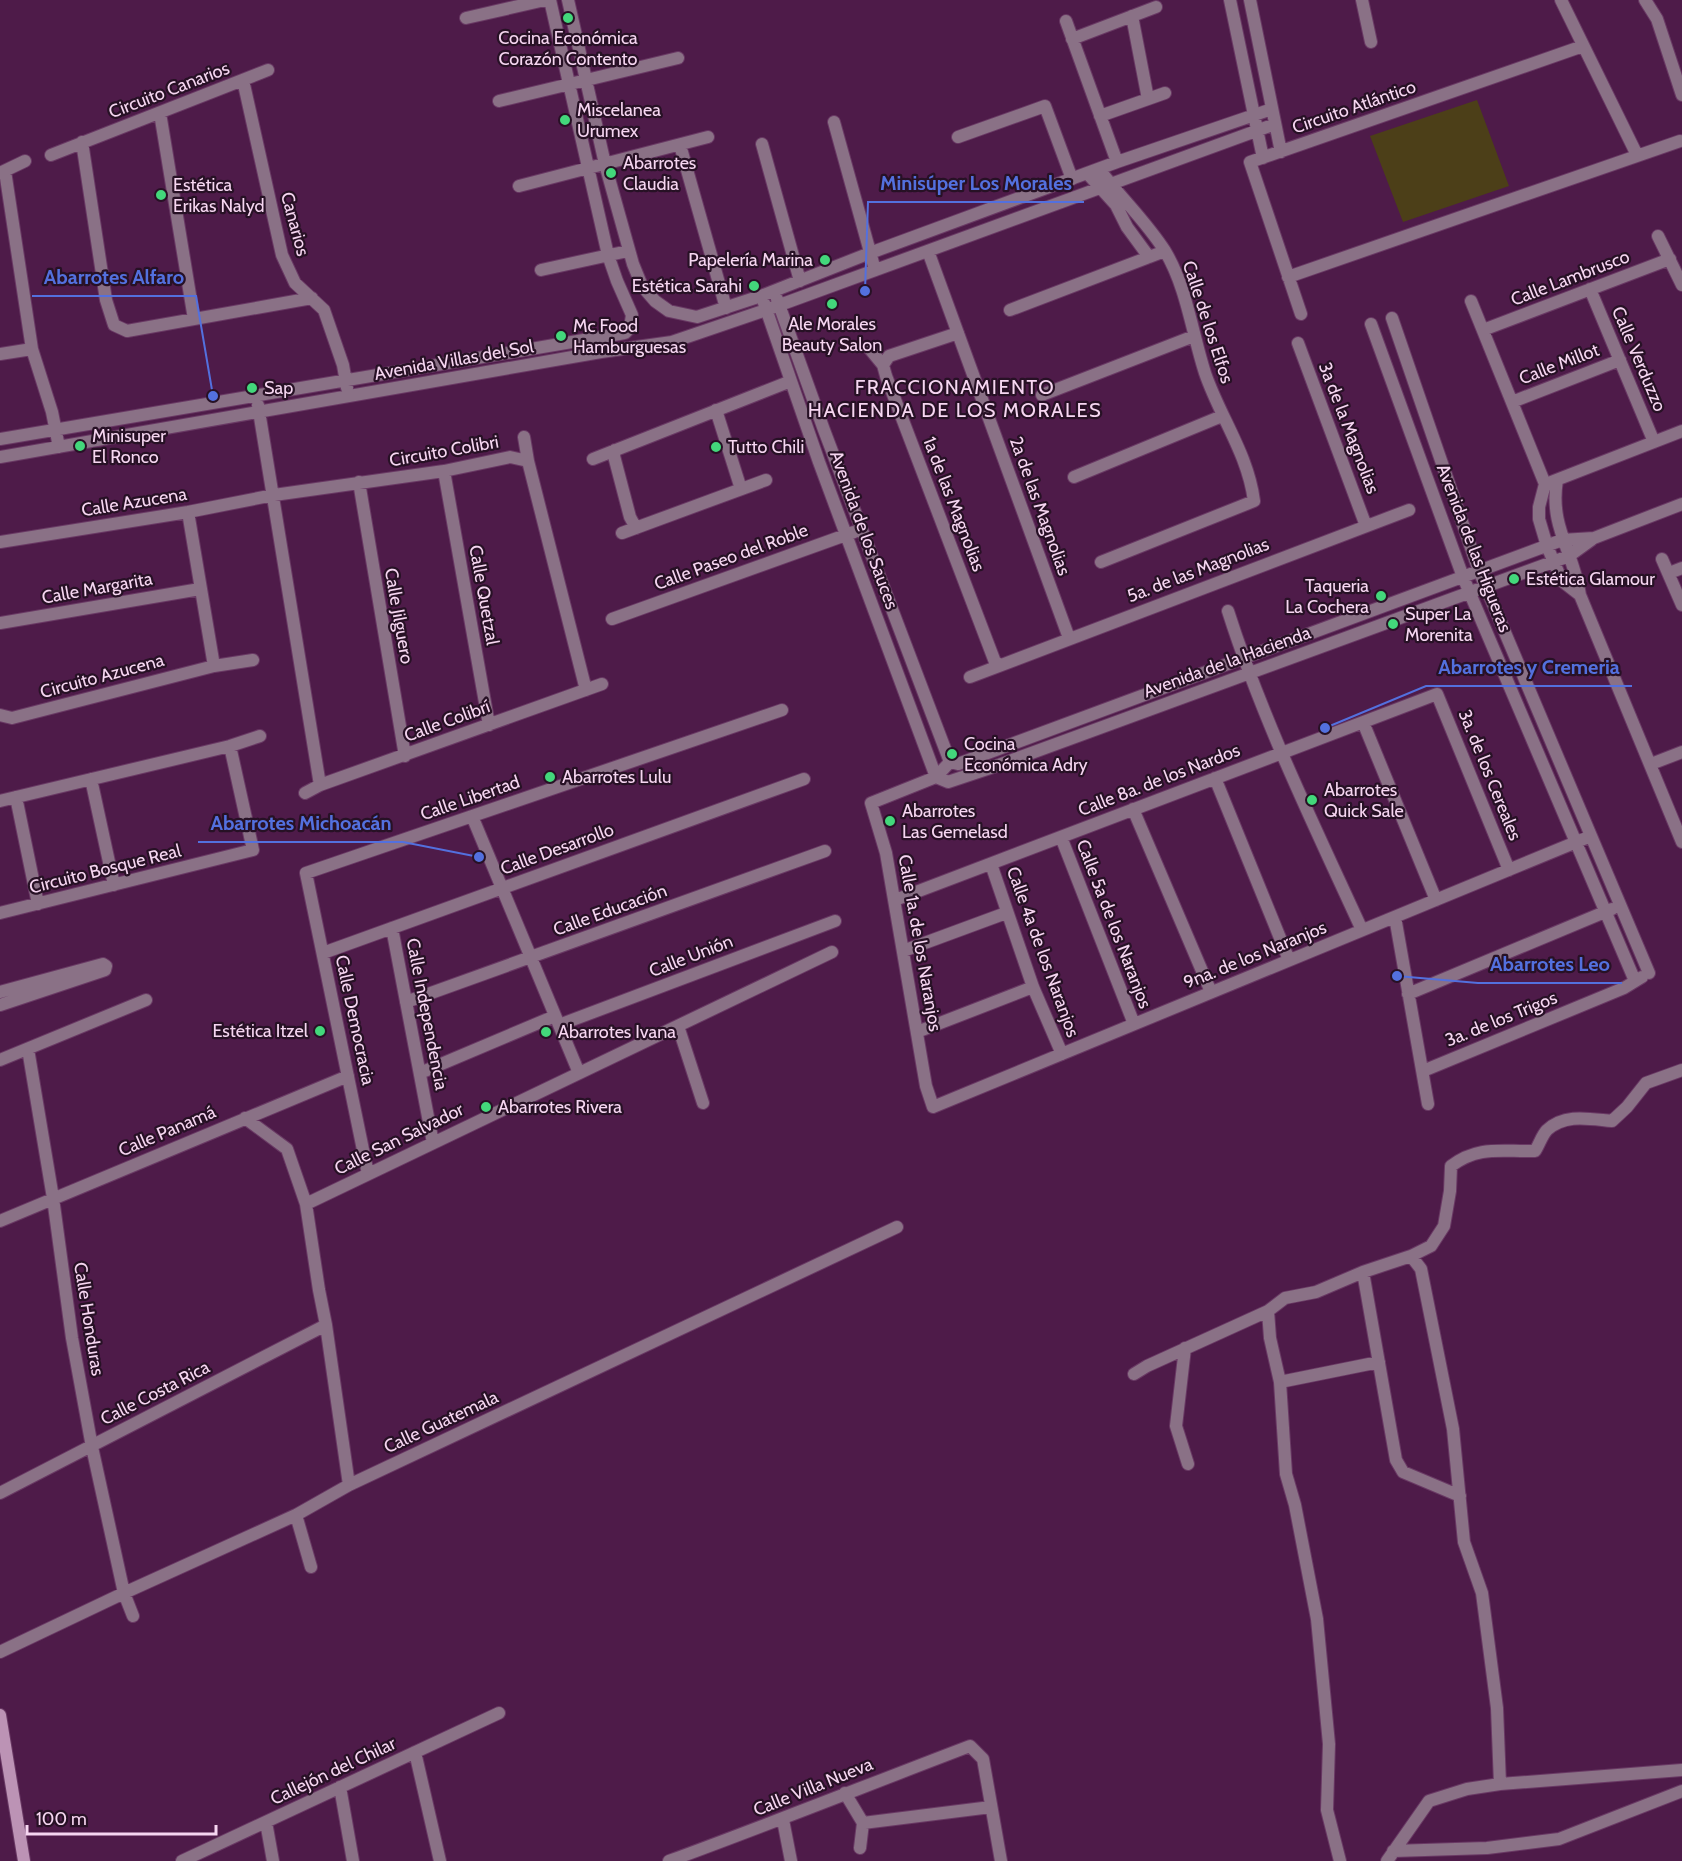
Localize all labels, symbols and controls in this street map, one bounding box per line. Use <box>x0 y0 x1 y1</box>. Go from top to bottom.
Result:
marker: Cocina Económica Corazón Contento <box>561 11 575 25</box>
place label: Cocina Económica Corazón Contento <box>498 27 638 70</box>
street label: Circuito Canarios <box>106 57 232 123</box>
street label: Circuito Atlántico <box>1289 75 1419 138</box>
place label: Miscelanea Urumex <box>577 99 661 142</box>
marker: Miscelanea Urumex <box>558 113 572 127</box>
place label: Abarrotes Claudia <box>623 152 696 195</box>
callout: Minisúper Los Morales <box>868 164 1084 202</box>
marker: Abarrotes Claudia <box>604 166 618 180</box>
text: Minisúper Los Morales <box>880 171 1072 195</box>
place label: Estética Erikas Nalyd <box>173 174 265 217</box>
marker: Estética Erikas Nalyd <box>154 188 168 202</box>
street label: Canarios <box>276 190 314 258</box>
street label: Calle Lambrusco <box>1508 245 1633 311</box>
place label: Papelería Marina <box>688 249 813 271</box>
marker: Papelería Marina <box>818 253 832 267</box>
callout: Abarrotes Alfaro <box>32 258 196 296</box>
street label: Calle de los Elfos <box>1178 258 1238 386</box>
text: Abarrotes Alfaro <box>44 265 184 289</box>
place label: Estética Sarahi <box>632 275 742 297</box>
marker: Estética Sarahi <box>747 279 761 293</box>
marker: Ale Morales Beauty Salon <box>825 297 839 311</box>
street label: Calle Verduzzo <box>1607 303 1671 415</box>
place label: Ale Morales Beauty Salon <box>782 313 882 356</box>
place label: Mc Food Hamburguesas <box>573 315 686 358</box>
marker: Mc Food Hamburguesas <box>554 329 568 343</box>
street label: Avenida Villas del Sol <box>373 335 536 385</box>
street label: Calle Millot <box>1516 339 1602 389</box>
street label: 3a de la Magnolias <box>1314 359 1384 497</box>
district label: FRACCIONAMIENTO HACIENDA DE LOS MORALES <box>808 375 1102 422</box>
place label: Sap <box>264 377 293 399</box>
marker: Sap <box>245 381 259 395</box>
place label: Minisuper El Ronco <box>92 425 166 468</box>
street label: Circuito Colibri <box>388 431 500 471</box>
street label: 1a de las Magnolias <box>918 434 990 574</box>
street label: 2a de las Magnolias <box>1005 434 1075 578</box>
place label: Tutto Chili <box>728 436 804 458</box>
marker: Minisuper El Ronco <box>73 439 87 453</box>
marker: Tutto Chili <box>709 440 723 454</box>
street label: Avenida de los Sauces <box>825 448 903 612</box>
street label: Avenida de las Higueras <box>1432 461 1516 635</box>
street label: Calle Azucena <box>80 483 189 521</box>
street label: Calle Paseo del Roble <box>651 519 811 595</box>
street label: 5a. de las Magnolias <box>1124 533 1272 607</box>
street label: Calle Quetzal <box>464 543 504 647</box>
street label: Calle Jilguero <box>380 566 418 666</box>
street label: Calle Margarita <box>40 567 154 609</box>
place label: Estética Glamour <box>1526 568 1655 590</box>
marker: Estética Glamour <box>1507 572 1521 586</box>
place label: Taqueria La Cochera <box>1285 575 1369 618</box>
marker: Taqueria La Cochera <box>1374 589 1388 603</box>
place label: Super La Morenita <box>1405 603 1473 646</box>
marker: Super La Morenita <box>1386 617 1400 631</box>
street label: Avenida de la Hacienda <box>1140 621 1314 702</box>
callout: Abarrotes y Cremeria <box>1426 648 1632 686</box>
street label: Circuito Azucena <box>38 649 167 703</box>
text: Abarrotes y Cremeria <box>1438 655 1620 679</box>
street label: Calle Colibrí <box>401 695 493 747</box>
street label: 3a. de los Cereales <box>1454 706 1526 844</box>
place label: Cocina Económica Adry <box>964 733 1088 776</box>
street label: Calle 8a. de los Nardos <box>1075 739 1243 821</box>
marker: Cocina Económica Adry <box>945 747 959 761</box>
place label: Abarrotes Lulu <box>562 766 671 788</box>
marker: Abarrotes Lulu <box>543 770 557 784</box>
street label: Calle Libertad <box>417 771 523 825</box>
place label: Abarrotes Quick Sale <box>1324 779 1404 822</box>
marker: Abarrotes Quick Sale <box>1305 793 1319 807</box>
place label: Abarrotes Las Gemelasd <box>902 800 1008 843</box>
callout: Abarrotes Michoacán <box>198 804 403 842</box>
text: Abarrotes Michoacán <box>210 811 392 835</box>
marker: Abarrotes Las Gemelasd <box>883 814 897 828</box>
street label: Calle Desarrollo <box>497 818 617 880</box>
street label: Calle 5a de los Naranjos <box>1072 836 1156 1012</box>
street label: Circuito Bosque Real <box>27 839 184 899</box>
street label: Calle 1a. de los Naranjos <box>894 853 946 1033</box>
street label: Calle 4a de los Naranjos <box>1002 864 1084 1040</box>
street label: Calle Educación <box>550 879 670 941</box>
street label: 9na. de los Naranjos <box>1180 916 1330 994</box>
street label: Calle Unión <box>646 930 736 982</box>
street label: Calle Independencia <box>401 936 453 1092</box>
callout: Abarrotes Leo <box>1478 945 1622 983</box>
text: Abarrotes Leo <box>1490 952 1610 976</box>
street label: Calle Democracia <box>330 953 380 1087</box>
street label: 3a. de los Trigos <box>1442 987 1560 1051</box>
place label: Estética Itzel <box>212 1020 309 1042</box>
place label: Abarrotes Ivana <box>558 1021 676 1043</box>
marker: Estética Itzel <box>313 1024 327 1038</box>
marker: Abarrotes Ivana <box>539 1025 553 1039</box>
place label: Abarrotes Rivera <box>498 1096 622 1118</box>
street label: Calle San Salvador <box>331 1098 467 1180</box>
marker: Abarrotes Rivera <box>479 1100 493 1114</box>
street label: Calle Panamá <box>115 1101 219 1161</box>
street label: Calle Honduras <box>69 1261 109 1377</box>
street label: Calle Costa Rica <box>97 1356 214 1430</box>
street label: Calle Guatemala <box>380 1386 502 1458</box>
street label: Callejón del Chilar <box>267 1732 400 1810</box>
street label: Calle Villa Nueva <box>750 1753 876 1821</box>
scale bar <box>27 1798 216 1836</box>
text: 100 m <box>36 1808 87 1830</box>

